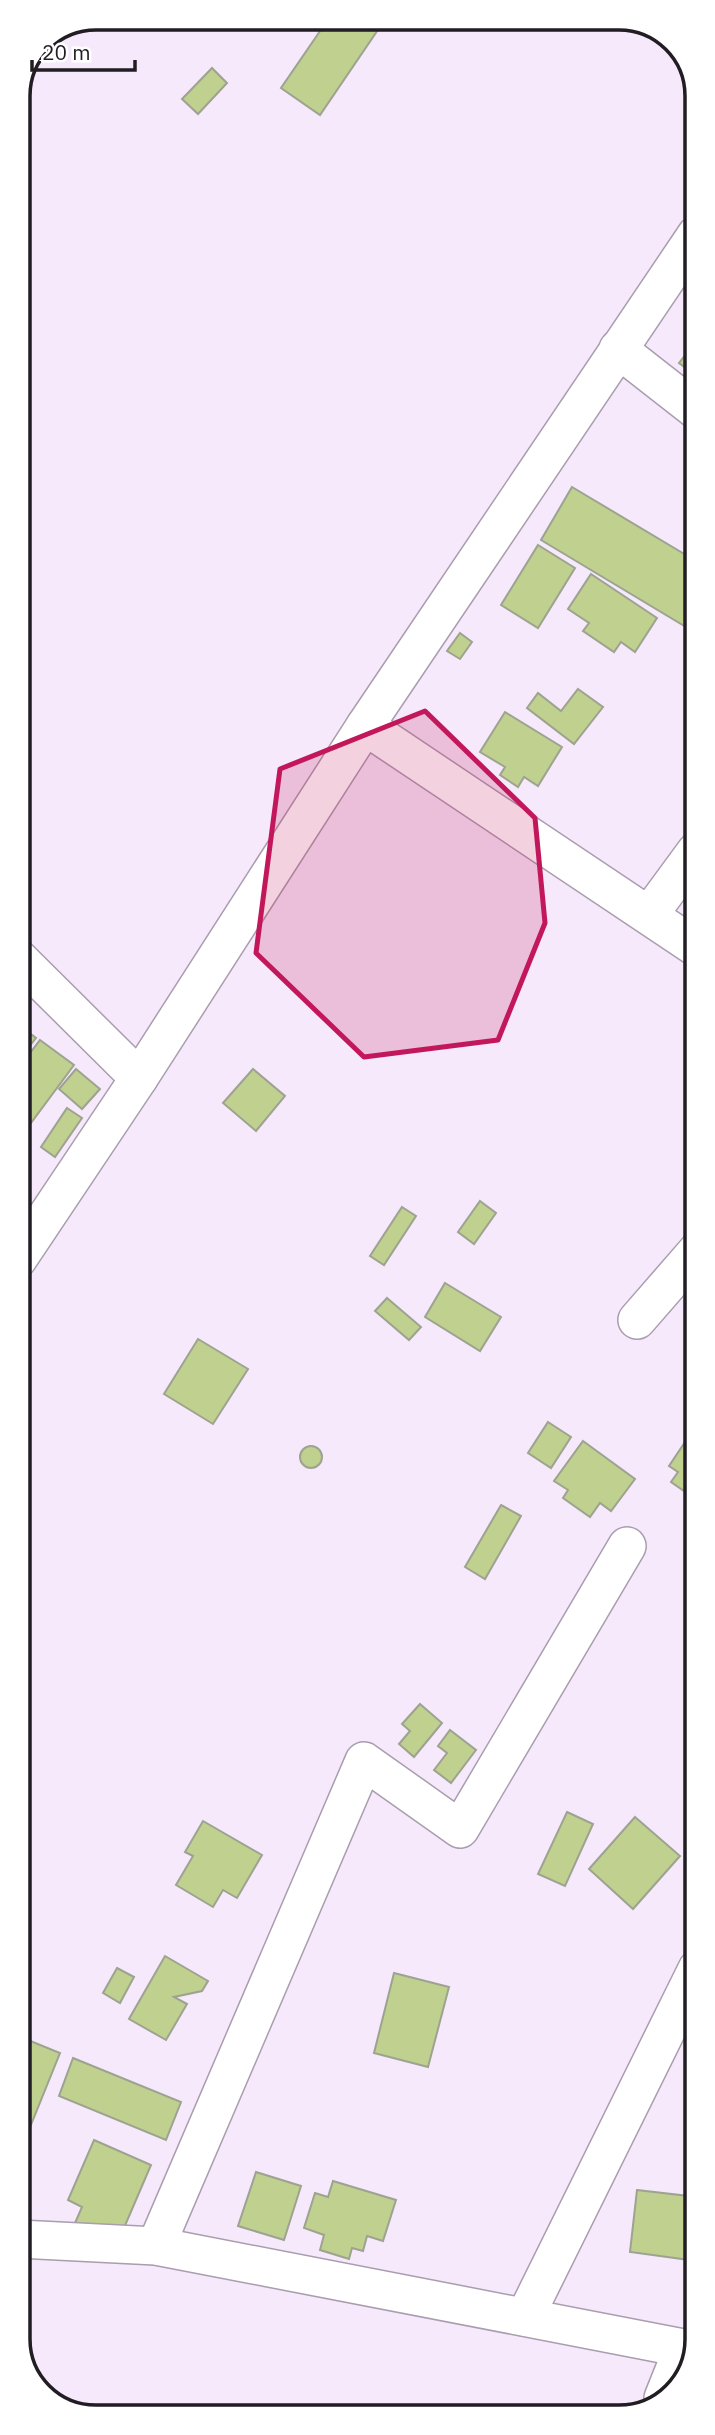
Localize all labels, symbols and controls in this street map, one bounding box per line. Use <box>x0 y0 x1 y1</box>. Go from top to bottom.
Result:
scale bar <box>32 28 135 72</box>
text: 20 m <box>42 38 91 66</box>

